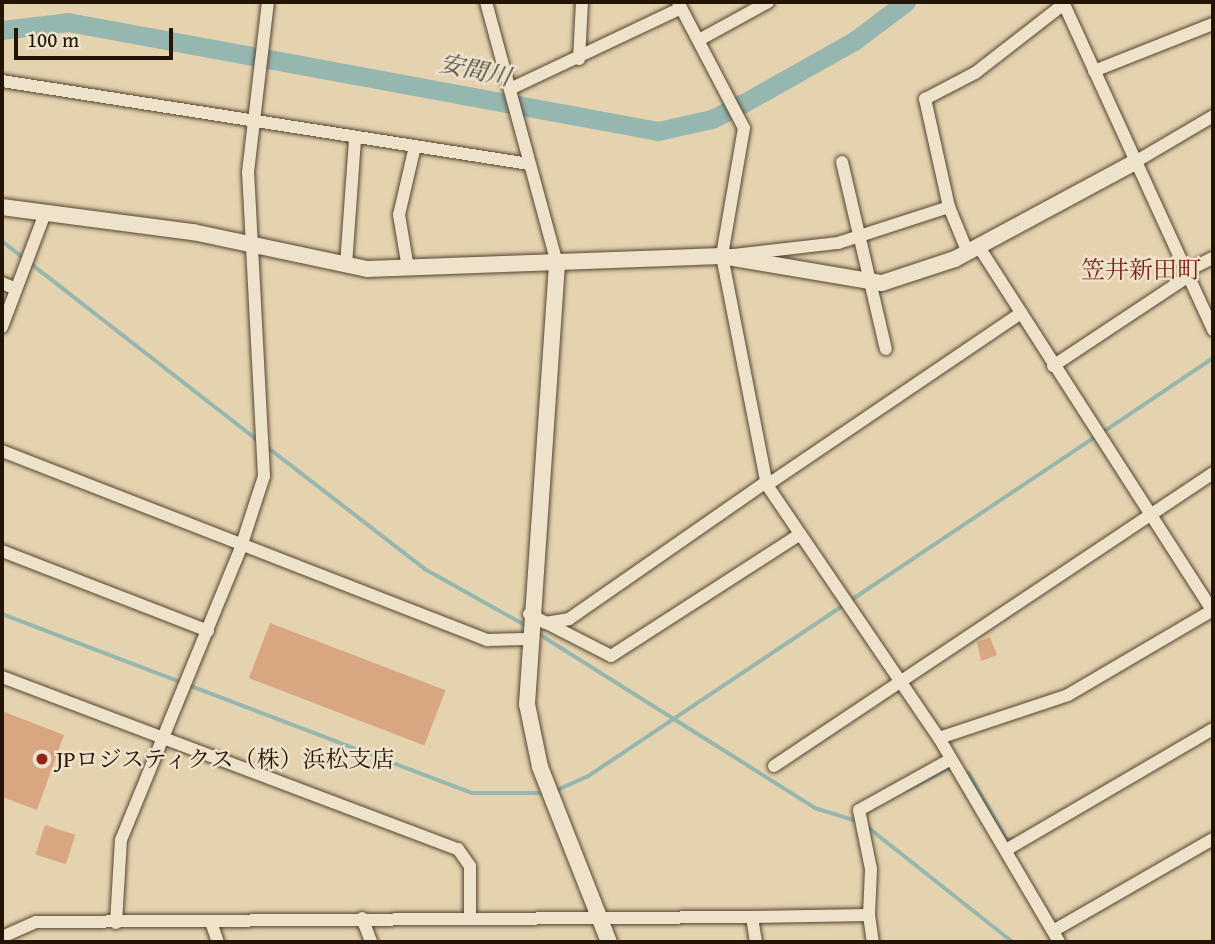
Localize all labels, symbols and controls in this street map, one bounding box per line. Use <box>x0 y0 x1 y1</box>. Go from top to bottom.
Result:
scale bar <box>18 14 177 58</box>
text: 100 m <box>27 24 79 55</box>
water label: 安間川 <box>437 48 513 92</box>
district label: 笠井新田町 <box>1081 256 1201 284</box>
place label: JPロジスティクス（株）浜松支店 <box>56 745 398 773</box>
marker: JPロジスティクス（株）浜松支店 <box>34 751 50 767</box>

